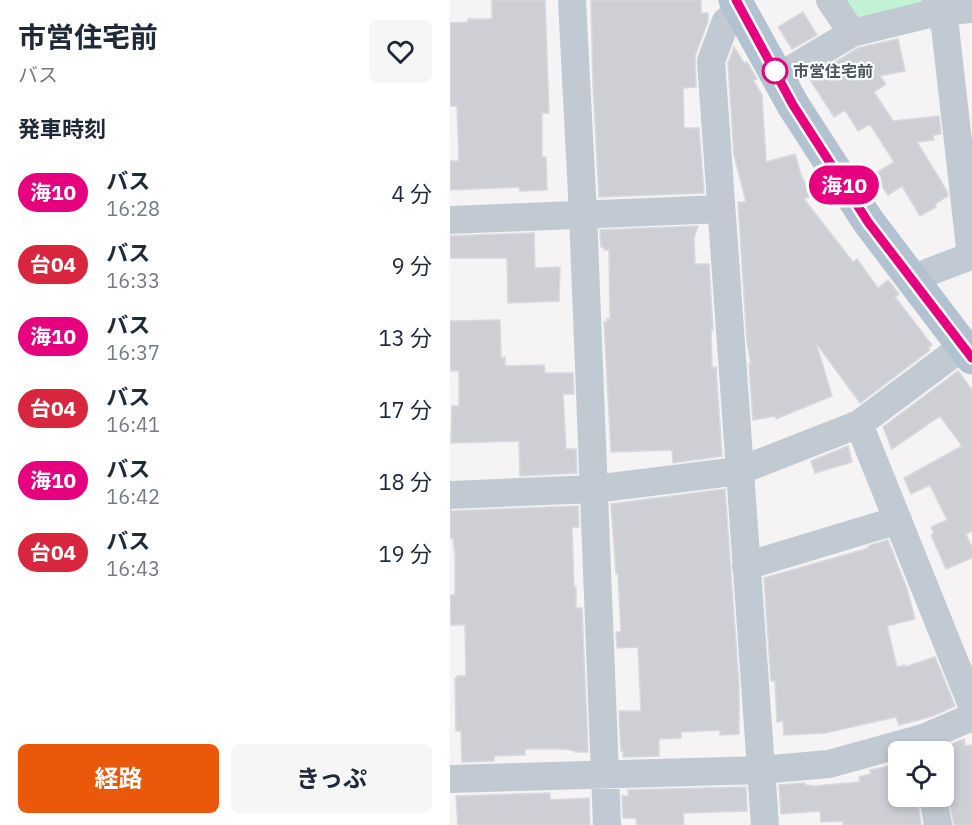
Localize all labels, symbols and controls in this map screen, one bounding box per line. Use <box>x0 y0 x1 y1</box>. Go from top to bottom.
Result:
text: 市営住宅前 <box>18 18 158 55</box>
button: heart <box>369 20 432 83</box>
marker: 市営住宅前 <box>762 58 788 84</box>
text: バス <box>18 61 58 88</box>
place label: 市営住宅前 <box>793 61 873 81</box>
text: 発車時刻 <box>18 114 106 143</box>
text: バス <box>106 166 150 195</box>
line badge: 海10 <box>810 166 878 204</box>
text: 海10 <box>821 171 867 199</box>
text: 海10 <box>30 178 76 206</box>
text: 4 分 <box>392 179 432 208</box>
text: 16:28 <box>106 195 160 222</box>
text: バス <box>106 238 150 267</box>
text: 台04 <box>30 250 76 278</box>
text: 9 分 <box>392 251 432 280</box>
text: 16:33 <box>106 267 160 294</box>
text: バス <box>106 310 150 339</box>
text: 海10 <box>30 322 76 350</box>
text: 13 分 <box>378 323 432 352</box>
text: 16:37 <box>106 339 160 366</box>
text: バス <box>106 382 150 411</box>
text: 台04 <box>30 394 76 422</box>
text: 17 分 <box>378 395 432 424</box>
text: 16:41 <box>106 411 160 438</box>
text: バス <box>106 454 150 483</box>
text: 海10 <box>30 466 76 494</box>
text: 18 分 <box>378 467 432 496</box>
text: 16:42 <box>106 483 160 510</box>
text: バス <box>106 526 150 555</box>
text: 台04 <box>30 538 76 566</box>
text: 19 分 <box>378 539 432 568</box>
text: 16:43 <box>106 555 160 582</box>
map controls <box>888 741 954 807</box>
button: locate <box>888 741 954 807</box>
button: 経路 <box>18 744 219 813</box>
button: きっぷ <box>231 744 432 813</box>

